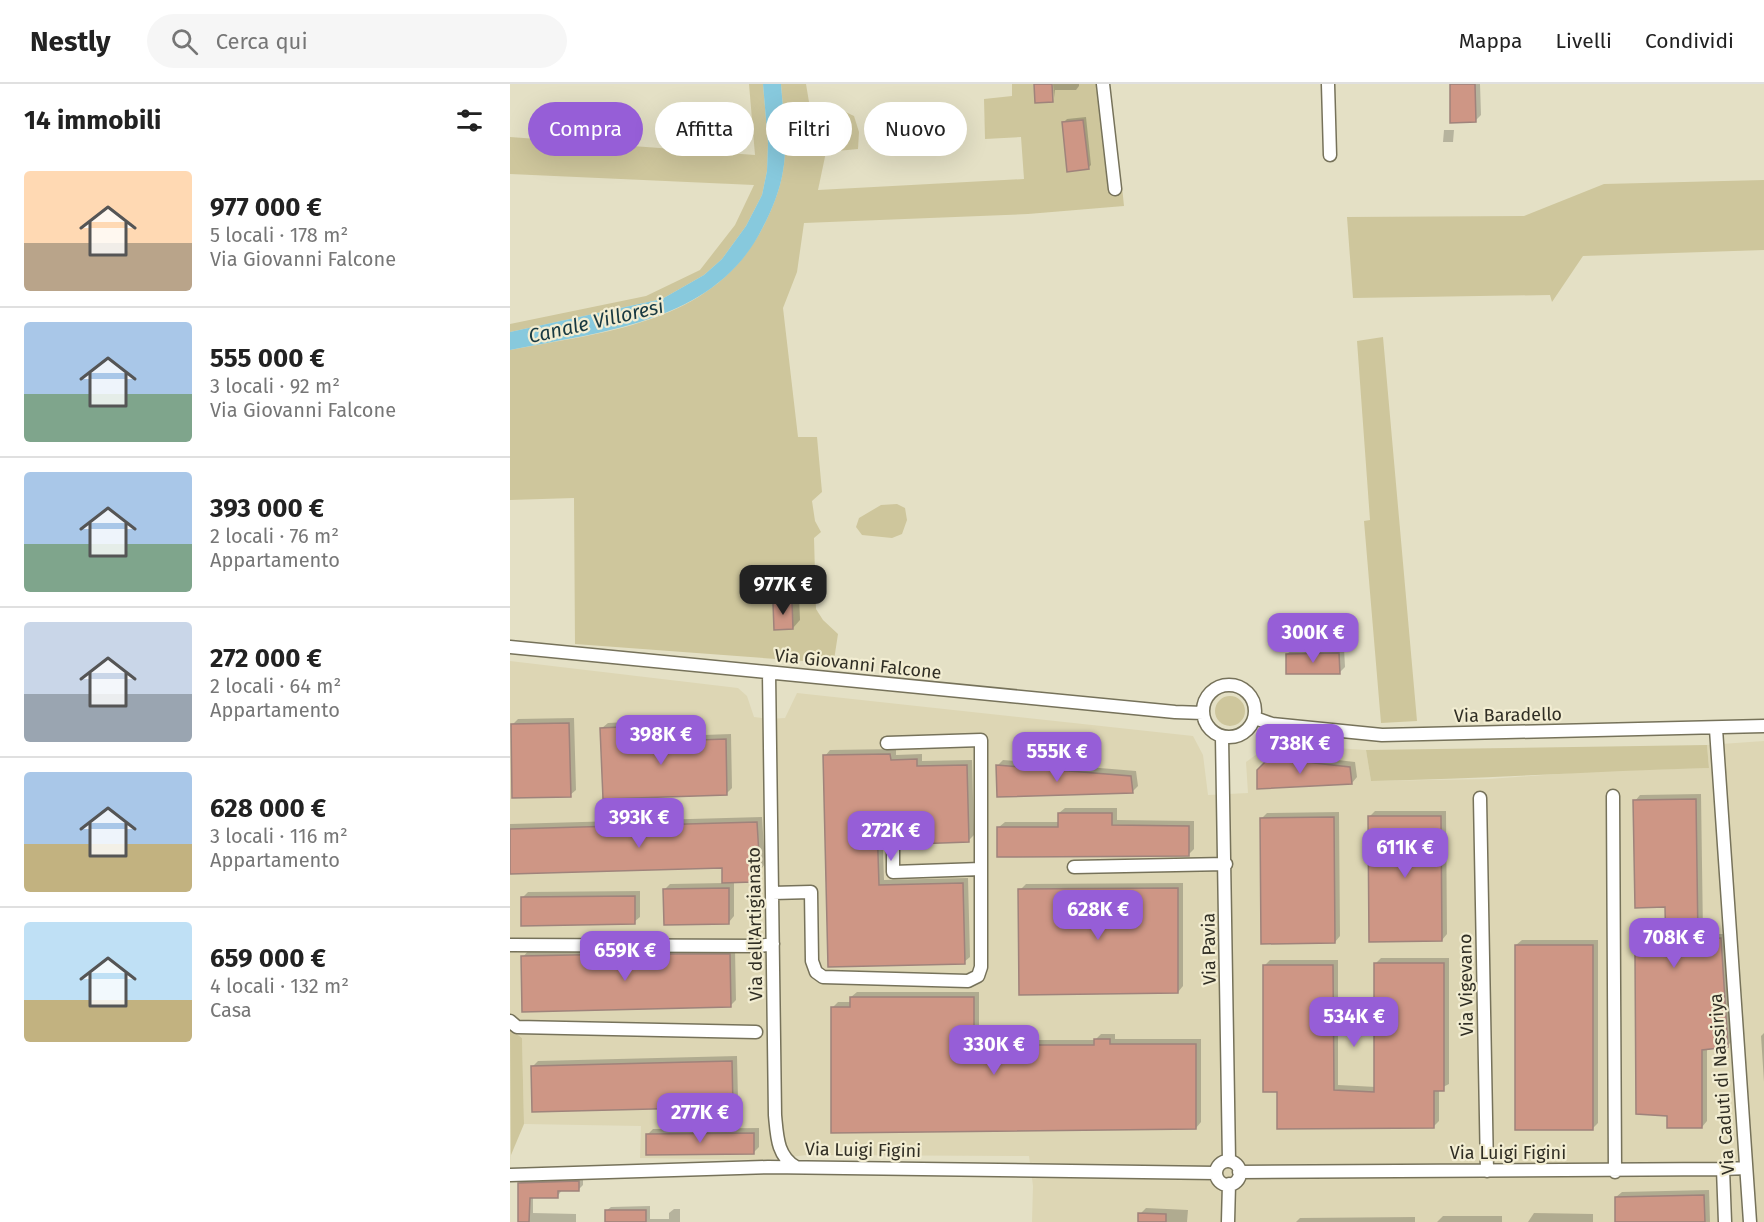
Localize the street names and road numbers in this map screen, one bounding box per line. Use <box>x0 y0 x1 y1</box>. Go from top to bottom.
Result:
street label: Via Giovanni Falcone <box>774 644 942 684</box>
street label: Via Baradello <box>1454 703 1562 727</box>
street label: Via dell'Artigianato <box>743 847 767 1001</box>
street label: Via Pavia <box>1197 913 1221 985</box>
street label: Via Vigevano <box>1454 933 1478 1037</box>
street label: Via Caduti di Nassiriya <box>1705 993 1739 1175</box>
street label: Via Luigi Figini <box>805 1138 921 1162</box>
street label: Via Luigi Figini <box>1450 1142 1566 1164</box>

